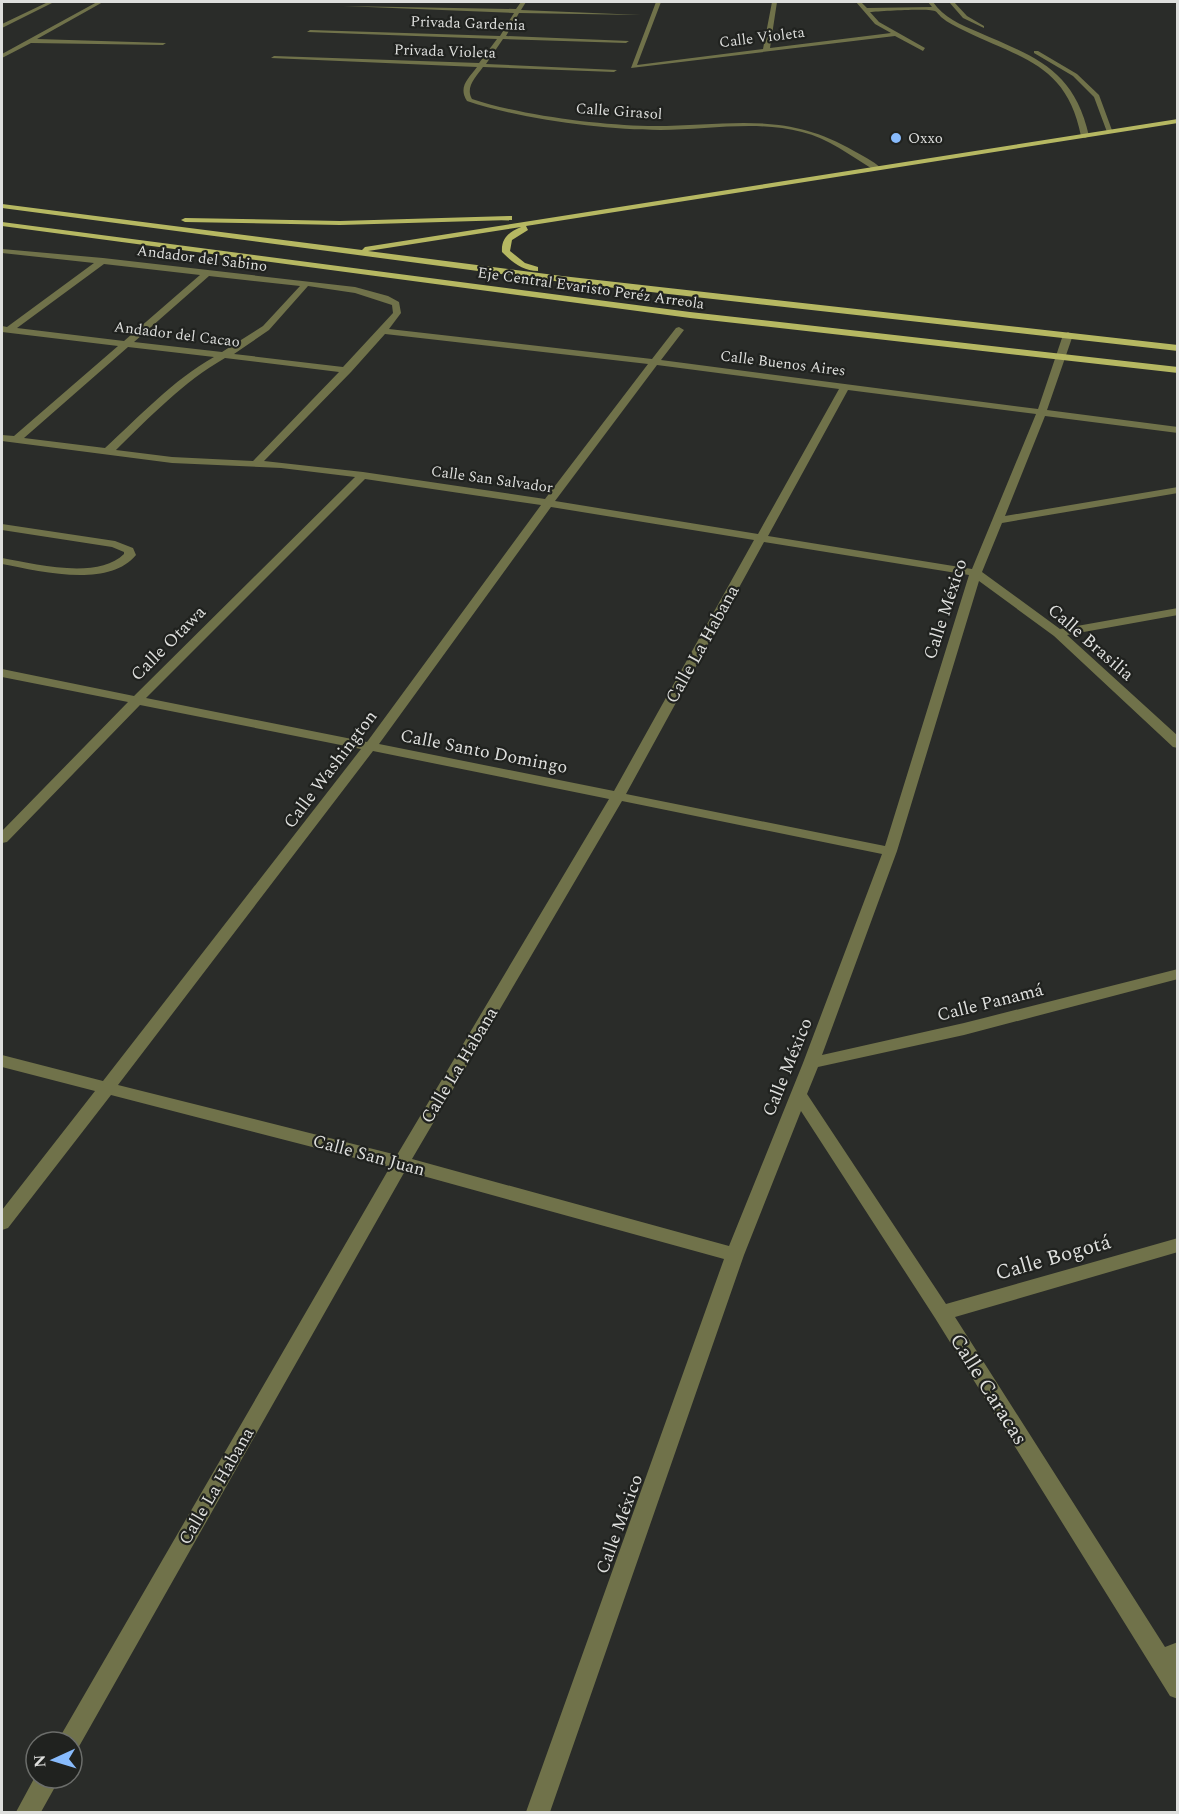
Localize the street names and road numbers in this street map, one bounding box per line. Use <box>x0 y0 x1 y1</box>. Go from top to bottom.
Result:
street label: Privada Gardenia <box>410 10 527 37</box>
street label: Calle Violeta <box>718 21 807 54</box>
street label: Privada Violeta <box>393 38 497 65</box>
street label: Calle Girasol <box>575 97 663 126</box>
street label: Andador del Sabino <box>135 239 268 278</box>
street label: Eje Central Evaristo Peréz Arreola <box>476 261 706 316</box>
street label: Andador del Cacao <box>113 315 241 354</box>
street label: Calle Buenos Aires <box>719 344 847 383</box>
street label: Calle San Salvador <box>429 460 554 499</box>
street label: Calle México <box>917 555 974 663</box>
street label: Calle La Habana <box>659 580 746 708</box>
street label: Calle Brasilia <box>1042 597 1140 688</box>
street label: Calle Otawa <box>124 599 213 687</box>
street label: Calle Washington <box>277 704 384 834</box>
street label: Calle Santo Domingo <box>398 722 570 781</box>
street label: Calle Panamá <box>934 976 1046 1029</box>
street label: Calle La Habana <box>414 1002 505 1129</box>
street label: Calle México <box>755 1014 820 1121</box>
street label: Calle San Juan <box>310 1127 428 1183</box>
street label: Calle Bogotá <box>992 1226 1116 1290</box>
street label: Calle Caracas <box>941 1327 1035 1452</box>
street label: Calle La Habana <box>172 1422 261 1550</box>
street label: Calle México <box>589 1471 650 1578</box>

